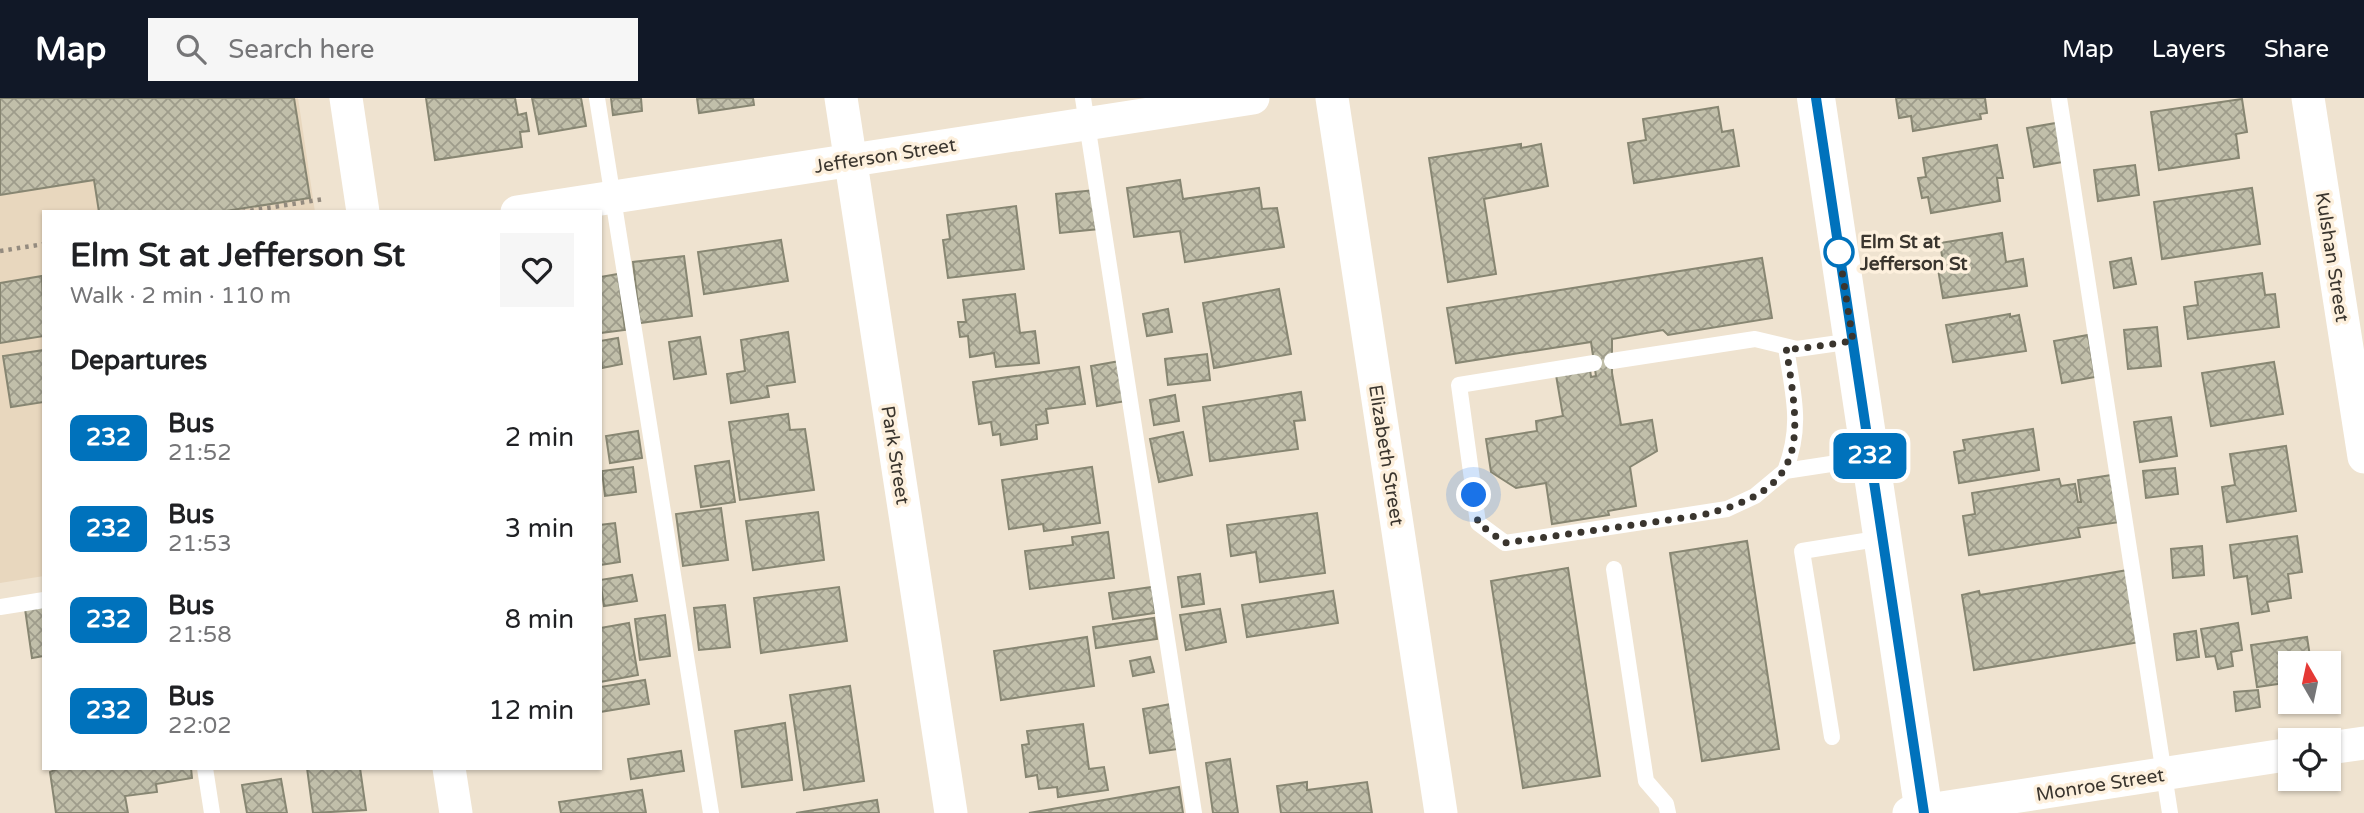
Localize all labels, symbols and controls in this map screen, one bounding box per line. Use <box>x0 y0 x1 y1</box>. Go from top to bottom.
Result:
search box <box>148 18 638 81</box>
text: Map <box>35 30 106 69</box>
icon: search <box>172 30 210 68</box>
text: Search here <box>228 34 374 65</box>
text: Map <box>2062 35 2114 64</box>
text: Layers <box>2152 35 2226 64</box>
text: Share <box>2264 35 2329 64</box>
street label: Jefferson Street <box>813 134 958 178</box>
street label: Kulshan Street <box>2311 191 2353 324</box>
place label: Elm St at Jefferson St <box>1859 231 1968 275</box>
button: heart <box>500 233 574 307</box>
text: Elm St at Jefferson St <box>70 236 405 275</box>
marker: Elm St at Jefferson St <box>1824 237 1854 267</box>
text: Walk · 2 min · 110 m <box>70 282 291 310</box>
text: Departures <box>70 345 207 376</box>
street label: Elizabeth Street <box>1364 383 1408 527</box>
street label: Park Street <box>876 404 914 506</box>
text: Bus <box>168 408 214 439</box>
text: 2 min <box>505 422 574 453</box>
text: 232 <box>86 423 131 452</box>
line badge: 232 <box>1830 433 1910 479</box>
text: 21:52 <box>168 439 232 467</box>
text: 232 <box>1847 441 1893 470</box>
your location <box>1456 477 1491 512</box>
text: Bus <box>168 499 214 530</box>
text: 3 min <box>505 513 574 544</box>
text: 232 <box>86 514 131 543</box>
text: 21:53 <box>168 530 232 558</box>
text: Bus <box>168 590 214 621</box>
text: 8 min <box>505 604 574 635</box>
text: 232 <box>86 605 131 634</box>
text: 21:58 <box>168 621 232 649</box>
north arrow <box>2278 651 2342 714</box>
map controls <box>2278 651 2341 791</box>
text: Bus <box>168 681 214 712</box>
text: 12 min <box>488 695 574 726</box>
text: 232 <box>86 696 131 725</box>
text: 22:02 <box>168 712 232 740</box>
button: locate <box>2278 728 2341 791</box>
street label: Monroe Street <box>2034 764 2166 806</box>

